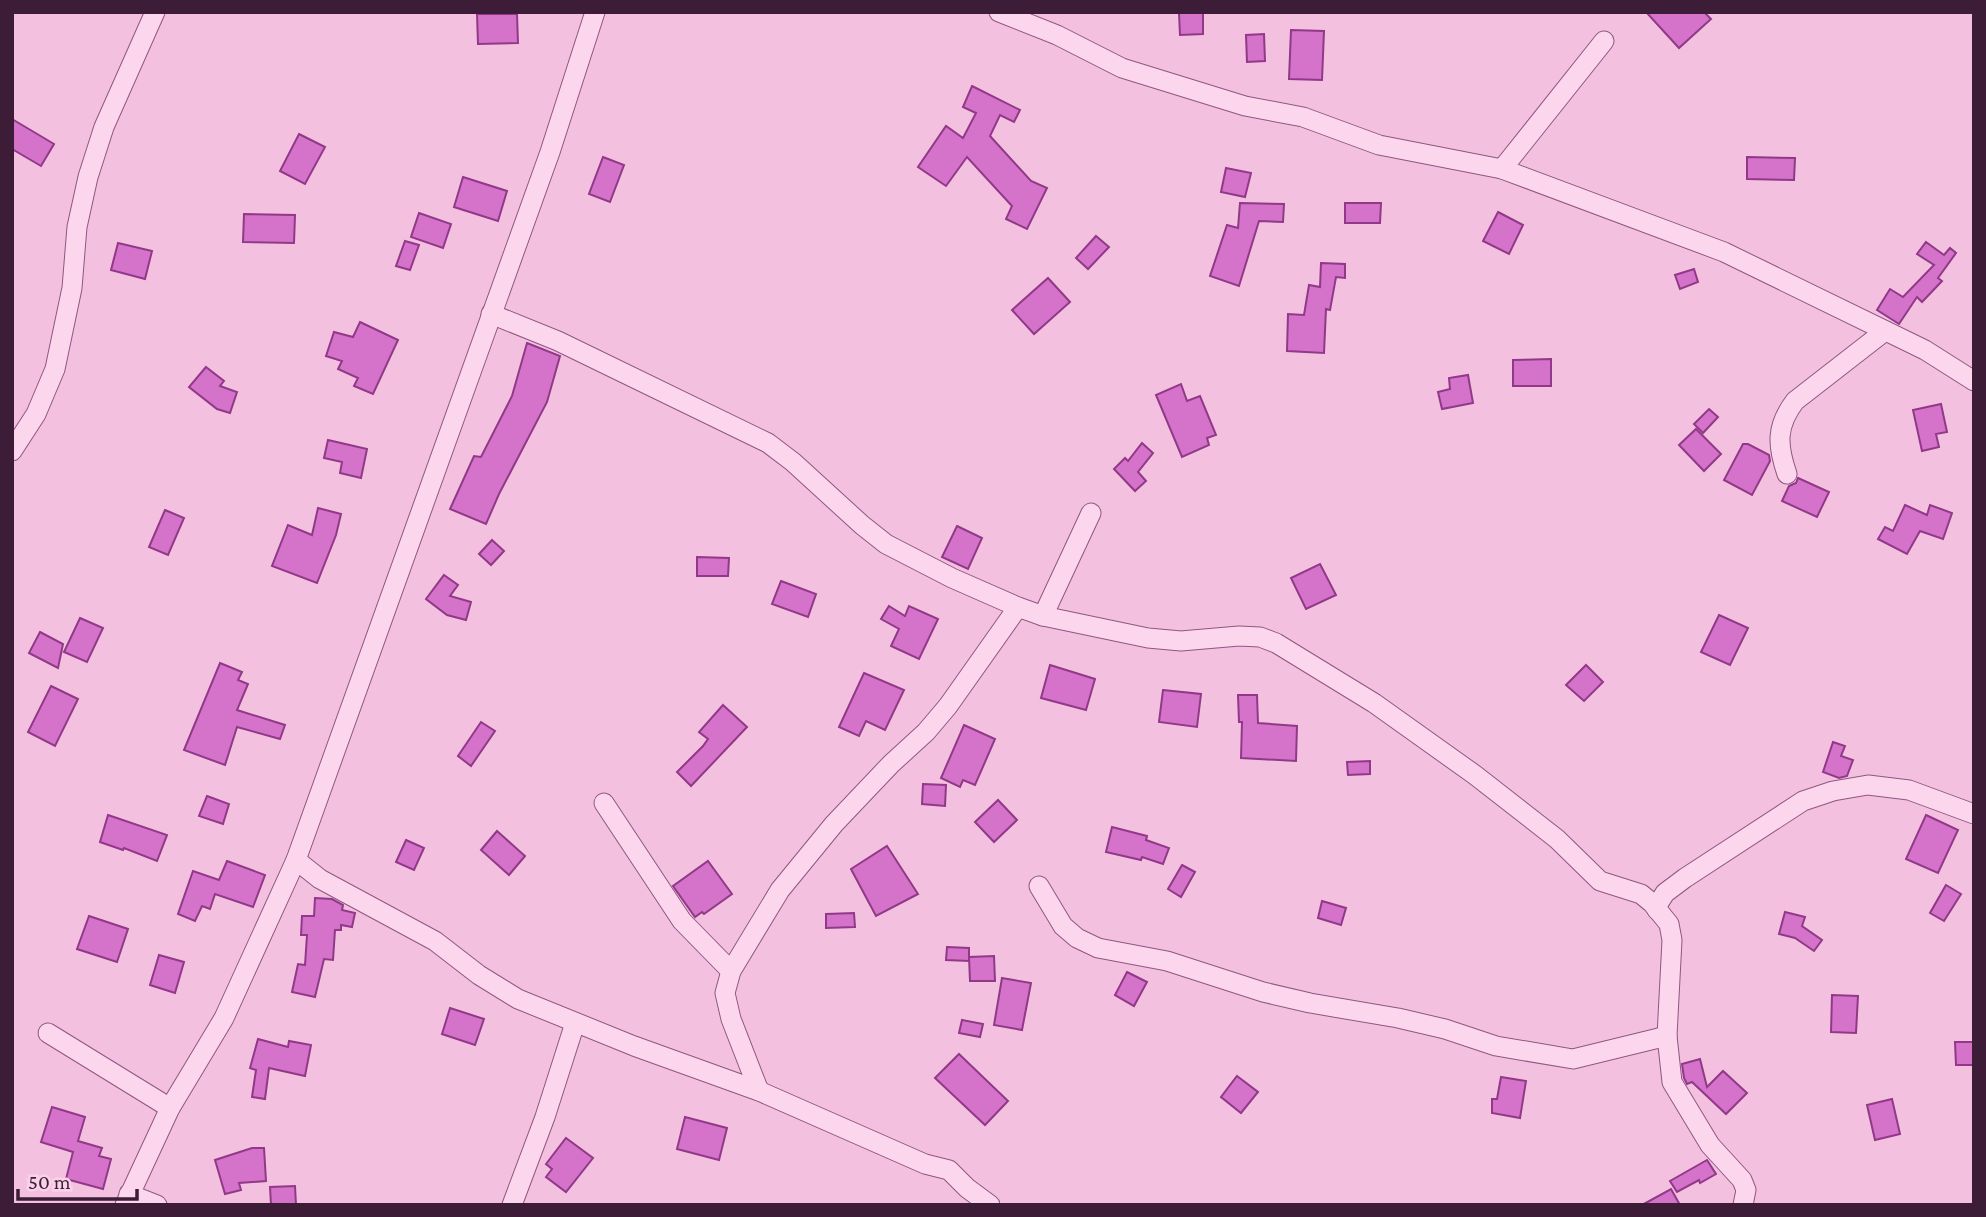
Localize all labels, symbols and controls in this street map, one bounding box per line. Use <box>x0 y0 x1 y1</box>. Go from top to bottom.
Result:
scale bar <box>18 1158 136 1202</box>
text: 50 m <box>28 1170 71 1194</box>

